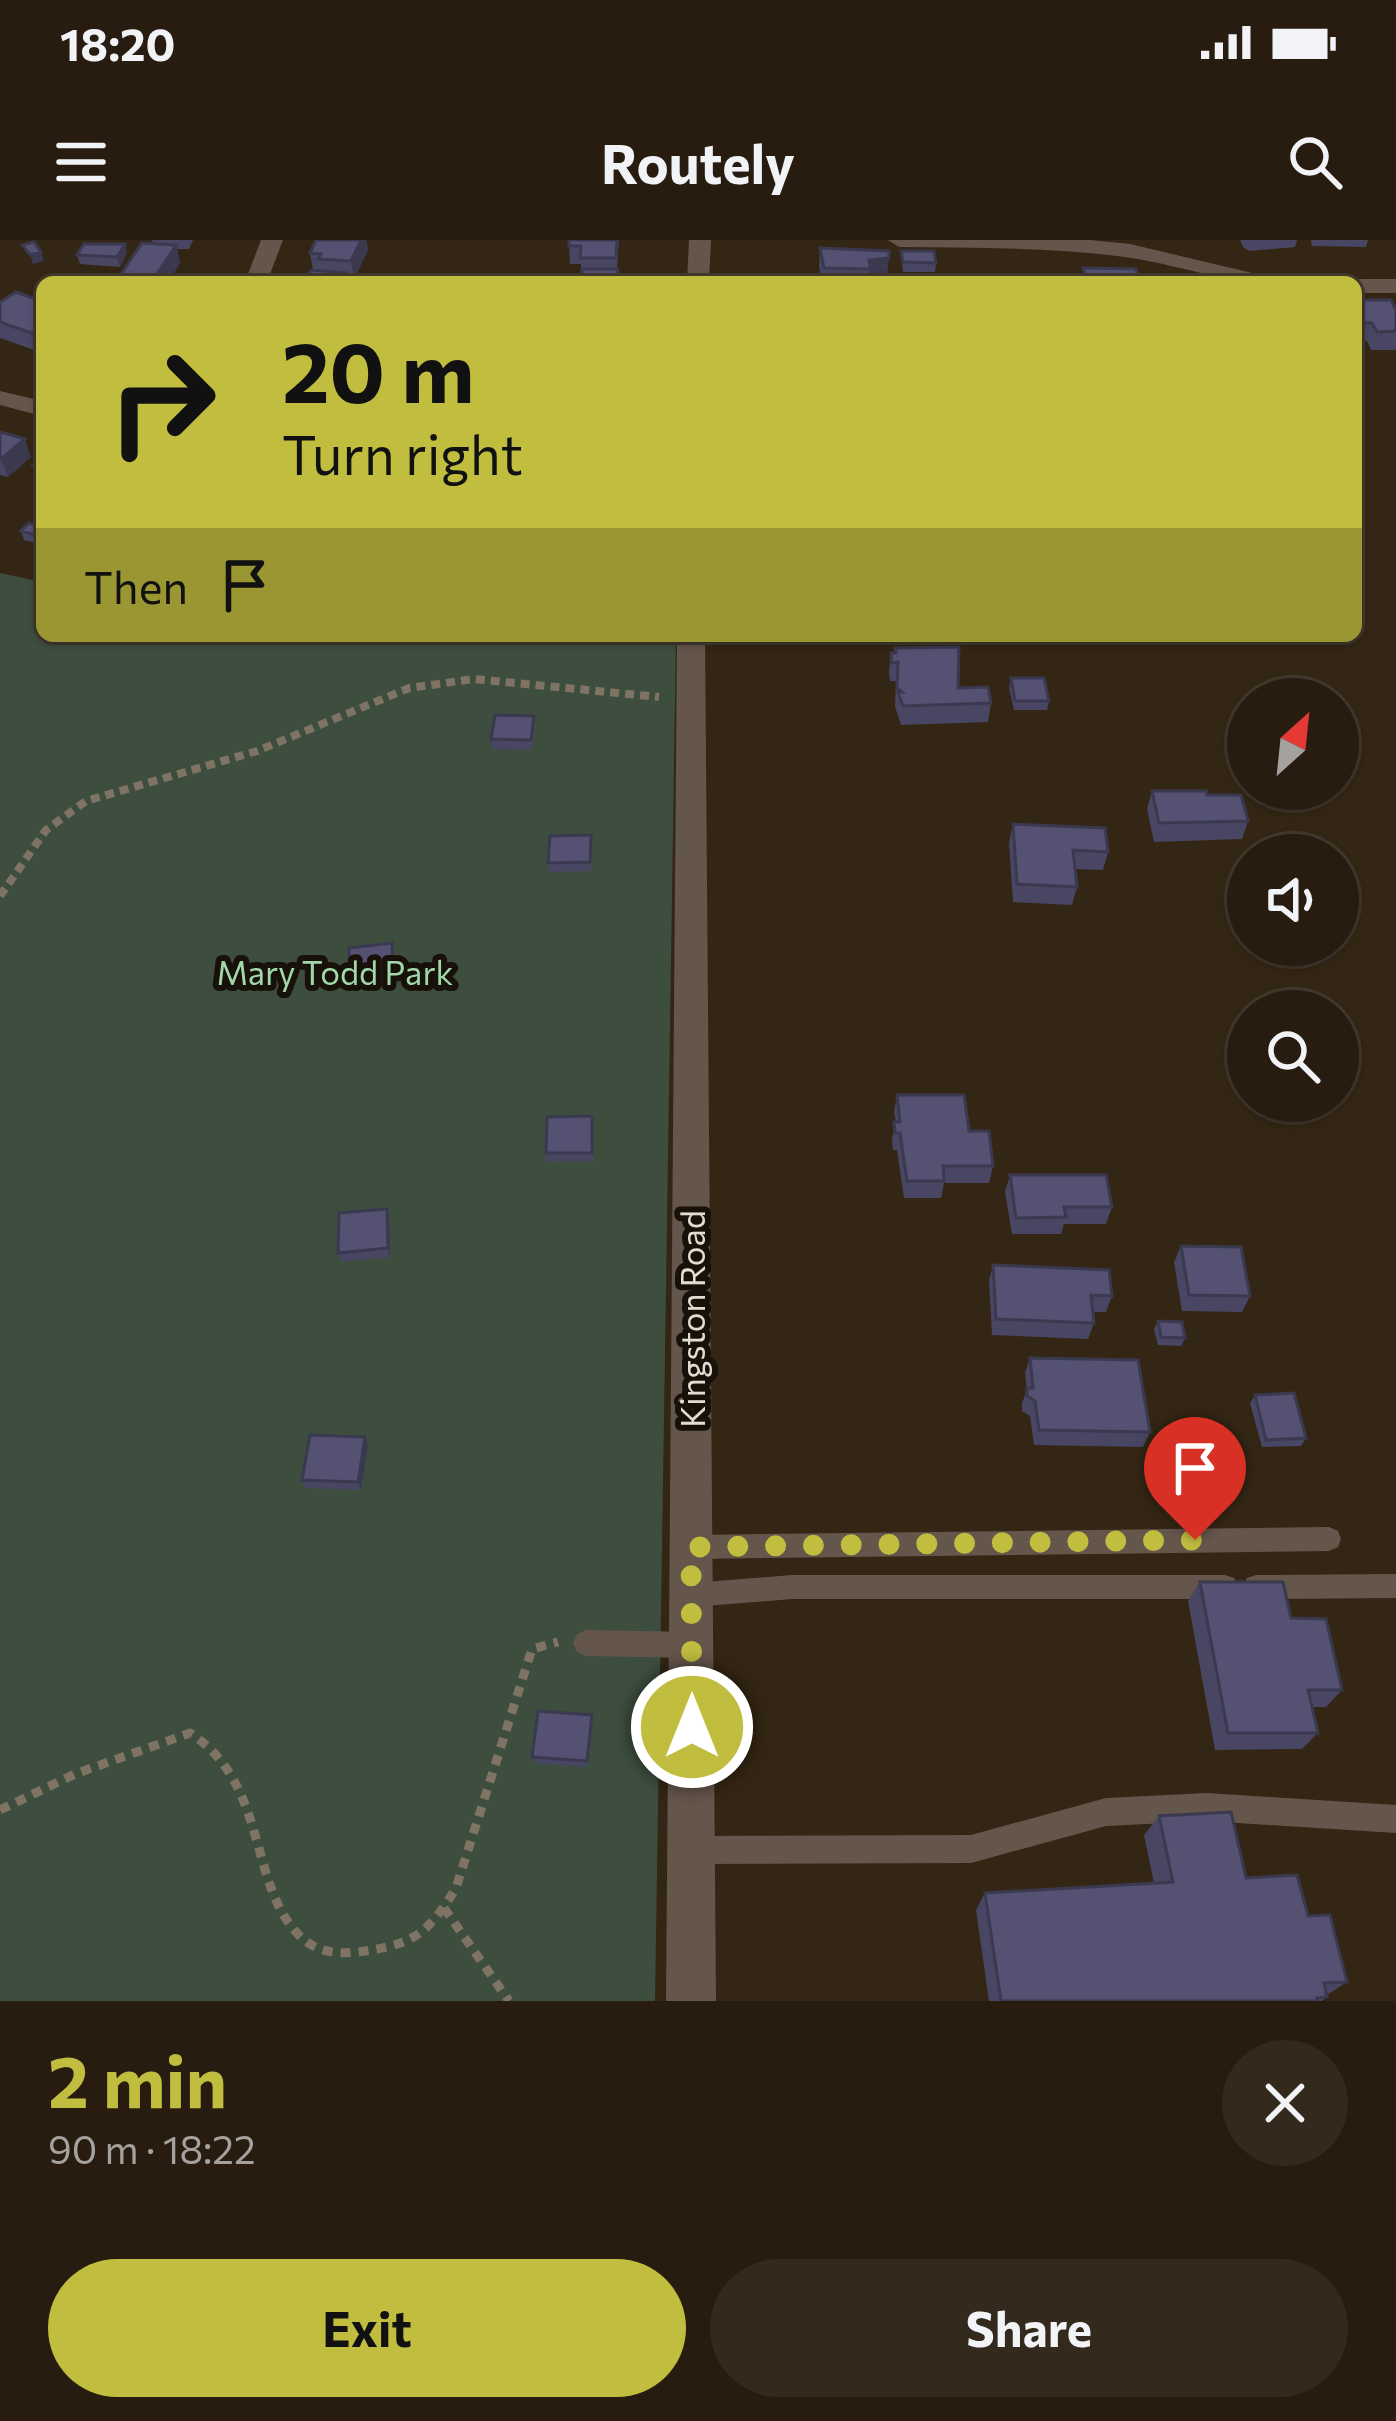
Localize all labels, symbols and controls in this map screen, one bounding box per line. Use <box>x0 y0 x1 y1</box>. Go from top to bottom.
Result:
text: 18:20 <box>60 15 175 70</box>
icon: menu <box>48 129 114 195</box>
text: Routely <box>601 129 795 195</box>
icon: search <box>1282 129 1348 195</box>
text: 20 m <box>282 318 474 420</box>
icon: right <box>84 324 240 480</box>
text: Turn right <box>282 420 523 486</box>
icon: arrive <box>212 552 278 618</box>
text: Then <box>84 558 188 613</box>
north arrow <box>1227 678 1359 810</box>
map controls <box>1227 678 1359 1122</box>
button: sound <box>1227 834 1359 966</box>
park label: Mary Todd Park <box>217 951 454 992</box>
button: search <box>1227 990 1359 1122</box>
street label: Kingston Road <box>671 1210 712 1428</box>
pin <box>1144 1417 1246 1540</box>
icon: arrive <box>1162 1435 1228 1501</box>
position arrow <box>629 1664 755 1790</box>
text: 2 min <box>48 2035 227 2123</box>
button: close <box>1222 2040 1348 2166</box>
text: 90 m · 18:22 <box>48 2124 256 2172</box>
button: Exit <box>48 2259 686 2397</box>
button: Share <box>710 2259 1348 2397</box>

